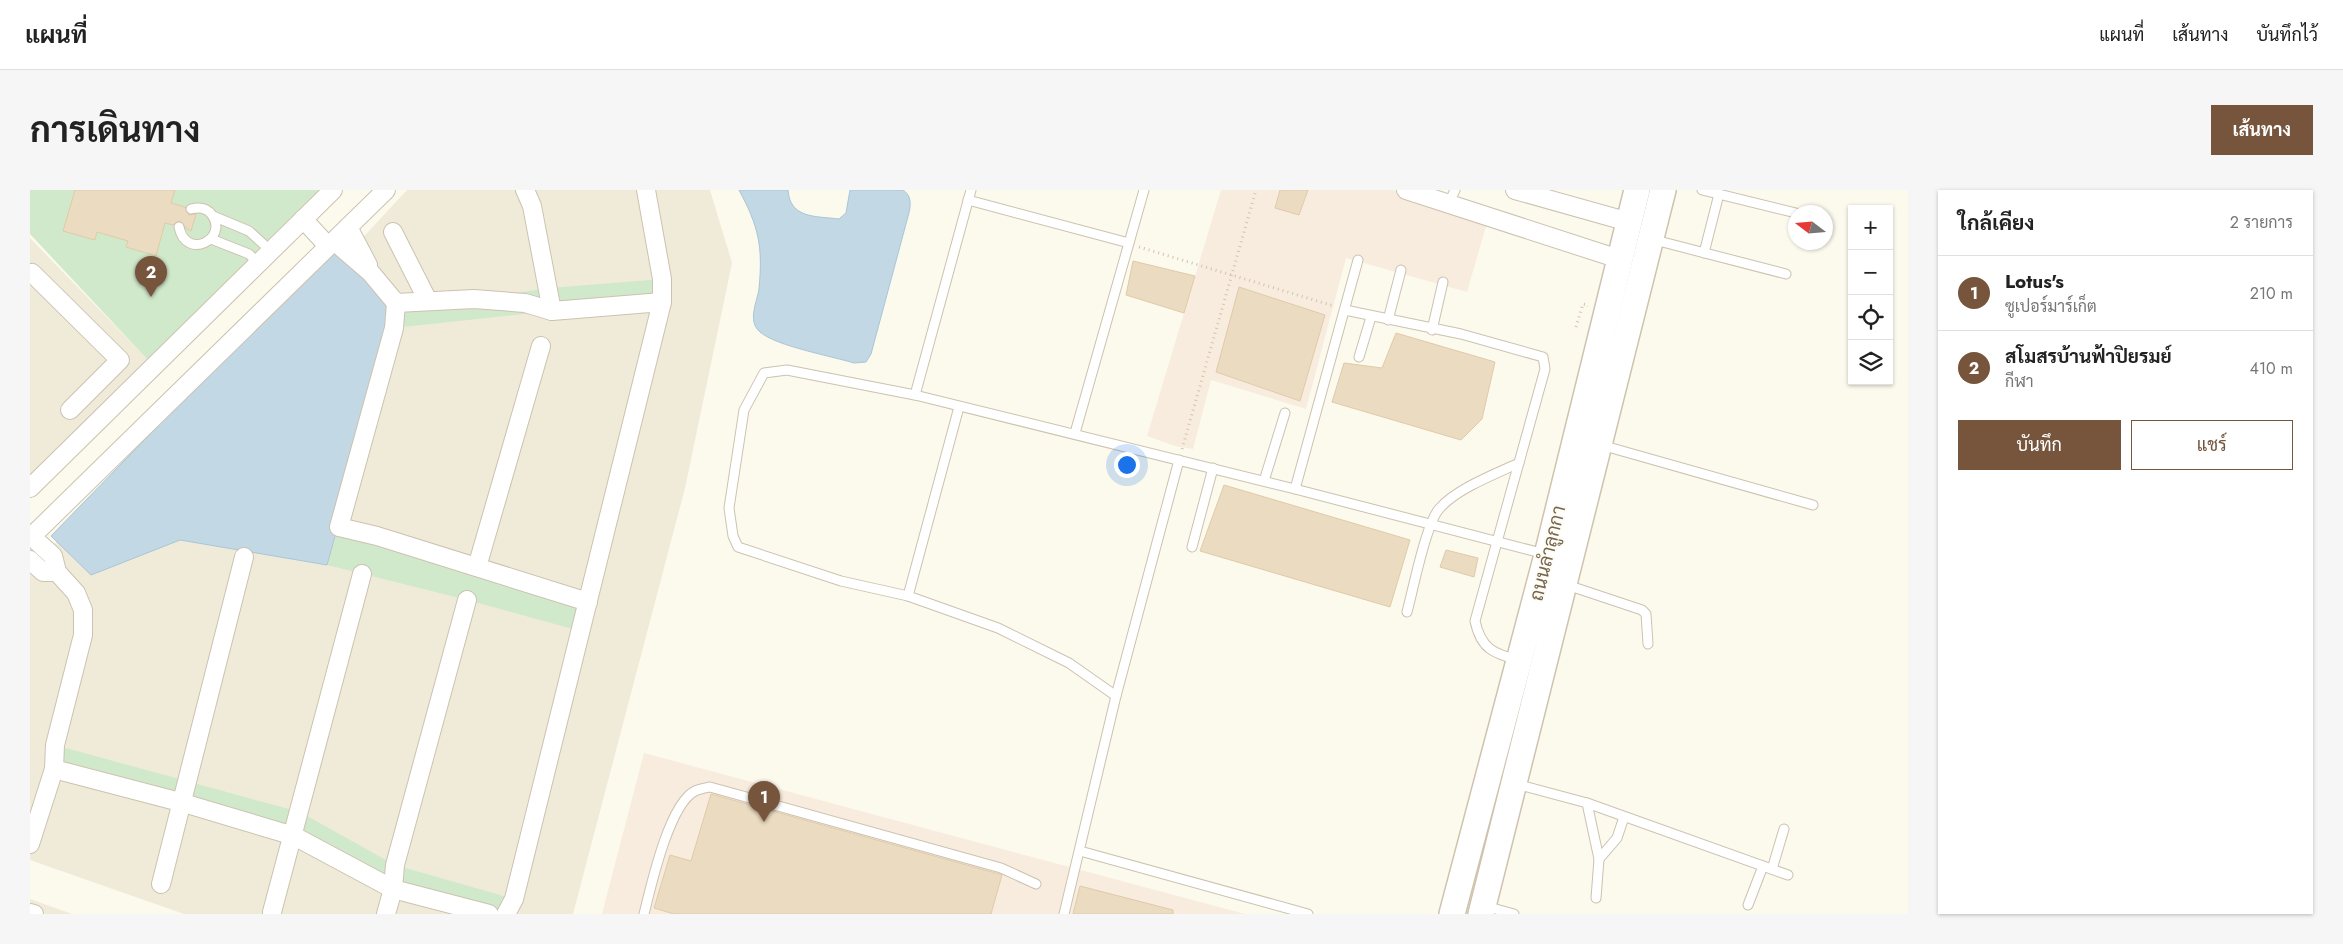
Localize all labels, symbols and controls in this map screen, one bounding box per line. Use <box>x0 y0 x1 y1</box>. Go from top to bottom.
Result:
text: แผนที่ <box>25 17 87 52</box>
text: แผนที่ <box>2099 22 2144 48</box>
text: เส้นทาง <box>2172 22 2228 48</box>
text: บันทึกไว้ <box>2256 22 2318 48</box>
text: การเดินทาง <box>30 105 200 155</box>
button: เส้นทาง <box>2211 105 2313 155</box>
north arrow <box>1788 205 1833 250</box>
map controls <box>1848 205 1893 385</box>
button: + <box>1848 205 1893 250</box>
text: ใกล้เคียง <box>1958 208 2034 238</box>
text: 2 รายการ <box>2230 211 2293 234</box>
button: − <box>1848 250 1893 295</box>
pin: 2 <box>135 256 167 297</box>
text: Lotus's <box>2005 268 2064 295</box>
text: 1 <box>1970 282 1978 305</box>
text: 210 m <box>2250 282 2293 305</box>
button: locate <box>1848 295 1893 340</box>
text: ซูเปอร์มาร์เก็ต <box>2005 295 2097 318</box>
button: layers <box>1848 340 1893 385</box>
text: สโมสรบ้านฟ้าปิยรมย์ <box>2005 343 2172 370</box>
text: 2 <box>1969 357 1979 380</box>
text: 410 m <box>2250 357 2293 380</box>
text: กีฬา <box>2005 370 2034 393</box>
button: บันทึก <box>1958 420 2121 470</box>
button: แชร์ <box>2131 420 2293 470</box>
your location <box>1114 452 1140 478</box>
street label: ถนนลำลูกกา <box>1523 503 1572 604</box>
pin: 1 <box>748 781 780 822</box>

